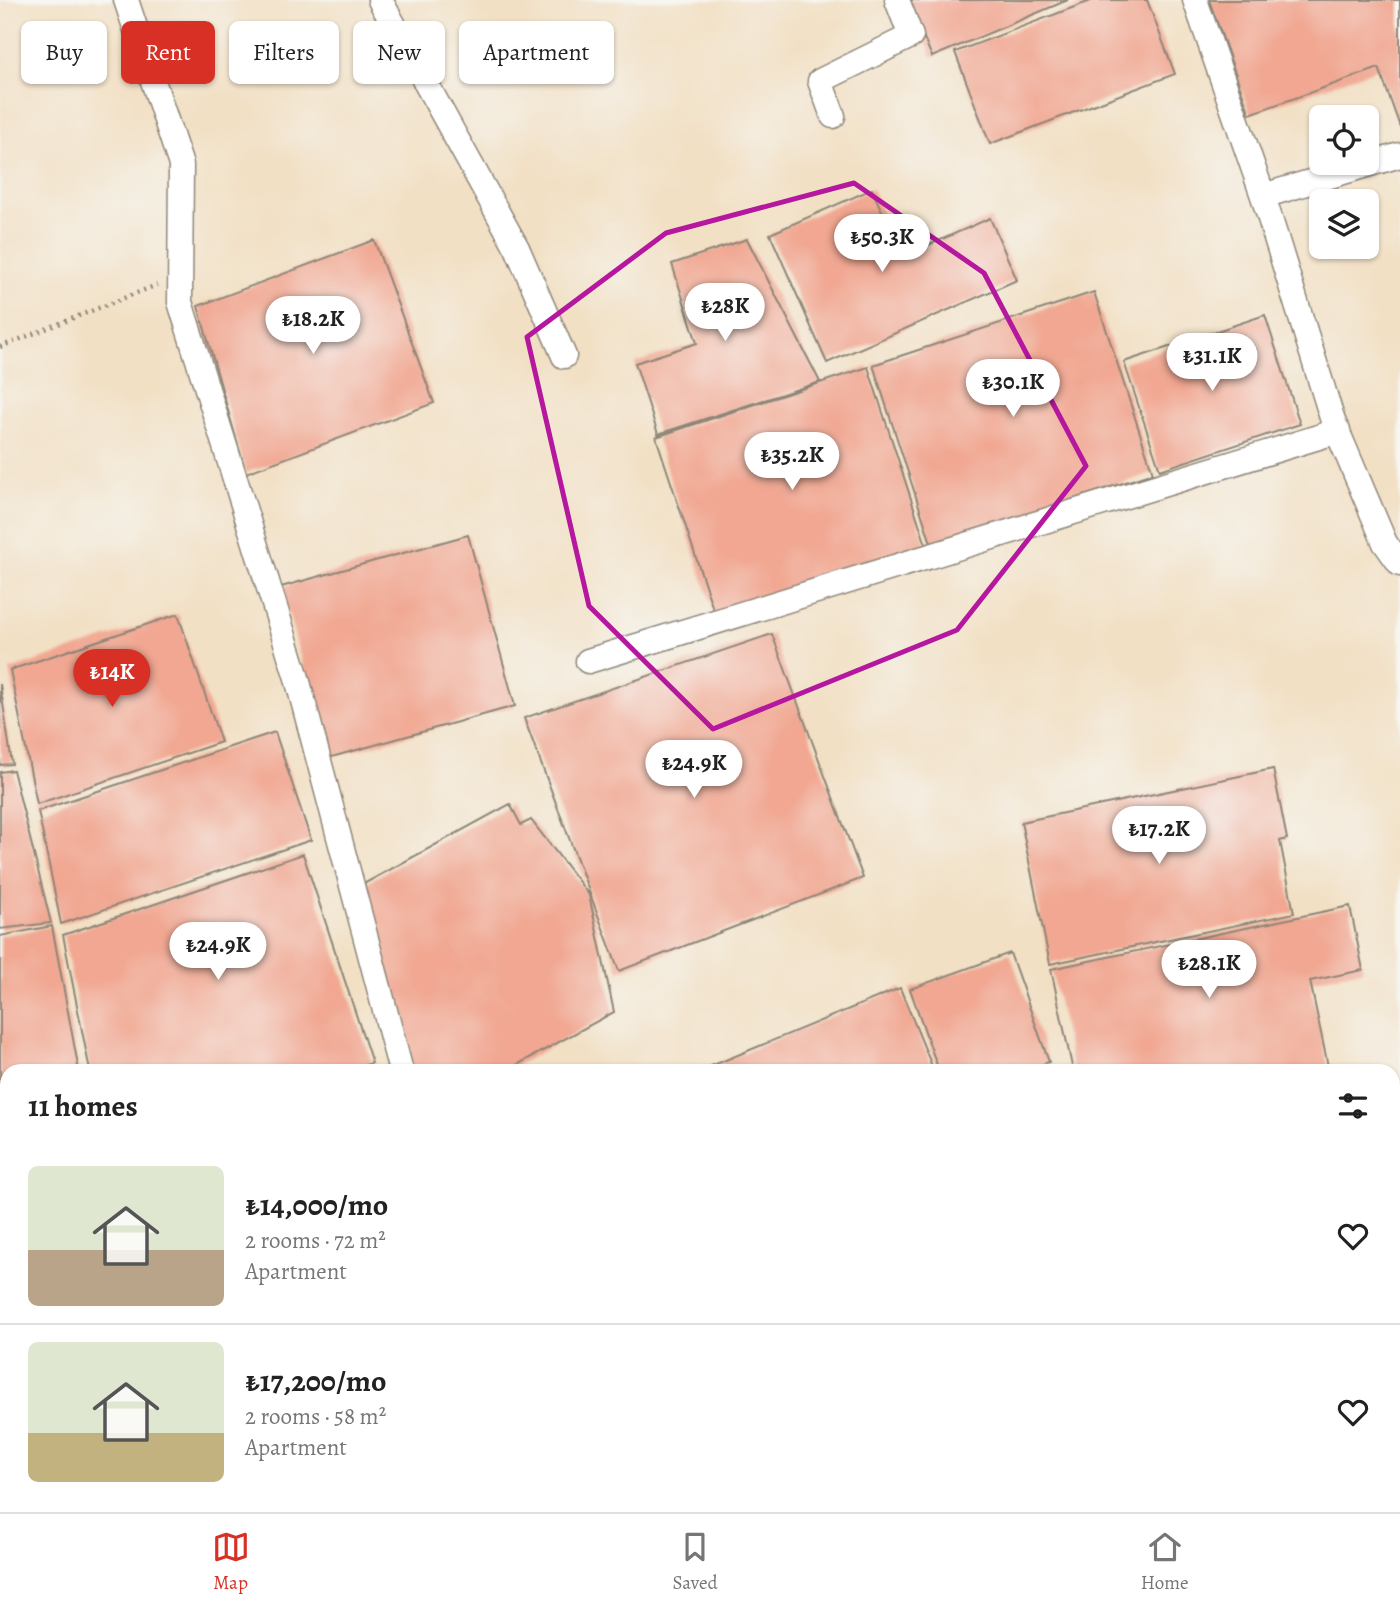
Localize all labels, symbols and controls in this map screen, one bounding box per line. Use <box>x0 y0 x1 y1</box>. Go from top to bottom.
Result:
chip: Buy <box>21 21 107 84</box>
chip: Rent <box>121 21 215 84</box>
chip: Filters <box>229 21 339 84</box>
chip: New <box>353 21 445 84</box>
chip: Apartment <box>459 21 614 84</box>
map controls <box>1309 105 1379 259</box>
button: locate <box>1309 105 1379 175</box>
button: layers <box>1309 189 1379 259</box>
pin: ₺50.3K <box>825 215 939 274</box>
text: ₺50.3K <box>850 221 914 252</box>
pin: ₺28K <box>684 284 766 343</box>
text: ₺28K <box>701 290 749 321</box>
pin: ₺18.2K <box>256 296 370 356</box>
text: ₺18.2K <box>281 303 345 334</box>
pin: ₺31.1K <box>1155 334 1269 393</box>
text: ₺31.1K <box>1182 340 1242 371</box>
pin: ₺30.1K <box>956 360 1070 419</box>
text: ₺30.1K <box>982 366 1044 397</box>
pin: ₺35.2K <box>735 433 849 492</box>
text: ₺35.2K <box>760 439 824 470</box>
pin: ₺14K <box>71 650 153 709</box>
text: ₺14K <box>89 656 135 687</box>
pin: ₺24.9K <box>637 740 751 800</box>
text: ₺24.9K <box>661 747 727 778</box>
pin: ₺17.2K <box>1102 806 1216 866</box>
text: ₺17.2K <box>1128 813 1190 844</box>
pin: ₺24.9K <box>161 922 275 982</box>
text: ₺24.9K <box>185 929 251 960</box>
pin: ₺28.1K <box>1152 940 1266 1000</box>
text: ₺28.1K <box>1177 947 1241 978</box>
text: 11 homes <box>28 1086 138 1126</box>
icon: filters <box>1334 1087 1372 1125</box>
text: ₺14,000/mo <box>245 1185 388 1225</box>
icon: home <box>84 1194 168 1278</box>
icon: heart <box>1334 1217 1372 1255</box>
text: 2 rooms · 72 m² <box>245 1225 386 1256</box>
text: Apartment <box>245 1256 347 1287</box>
text: ₺17,200/mo <box>245 1361 386 1401</box>
icon: home <box>84 1370 168 1454</box>
icon: heart <box>1334 1393 1372 1431</box>
text: 2 rooms · 58 m² <box>245 1401 386 1432</box>
text: Apartment <box>245 1432 347 1463</box>
tab: Map <box>212 1528 250 1596</box>
tab: Saved <box>673 1528 718 1596</box>
tab: Home <box>1141 1528 1188 1596</box>

